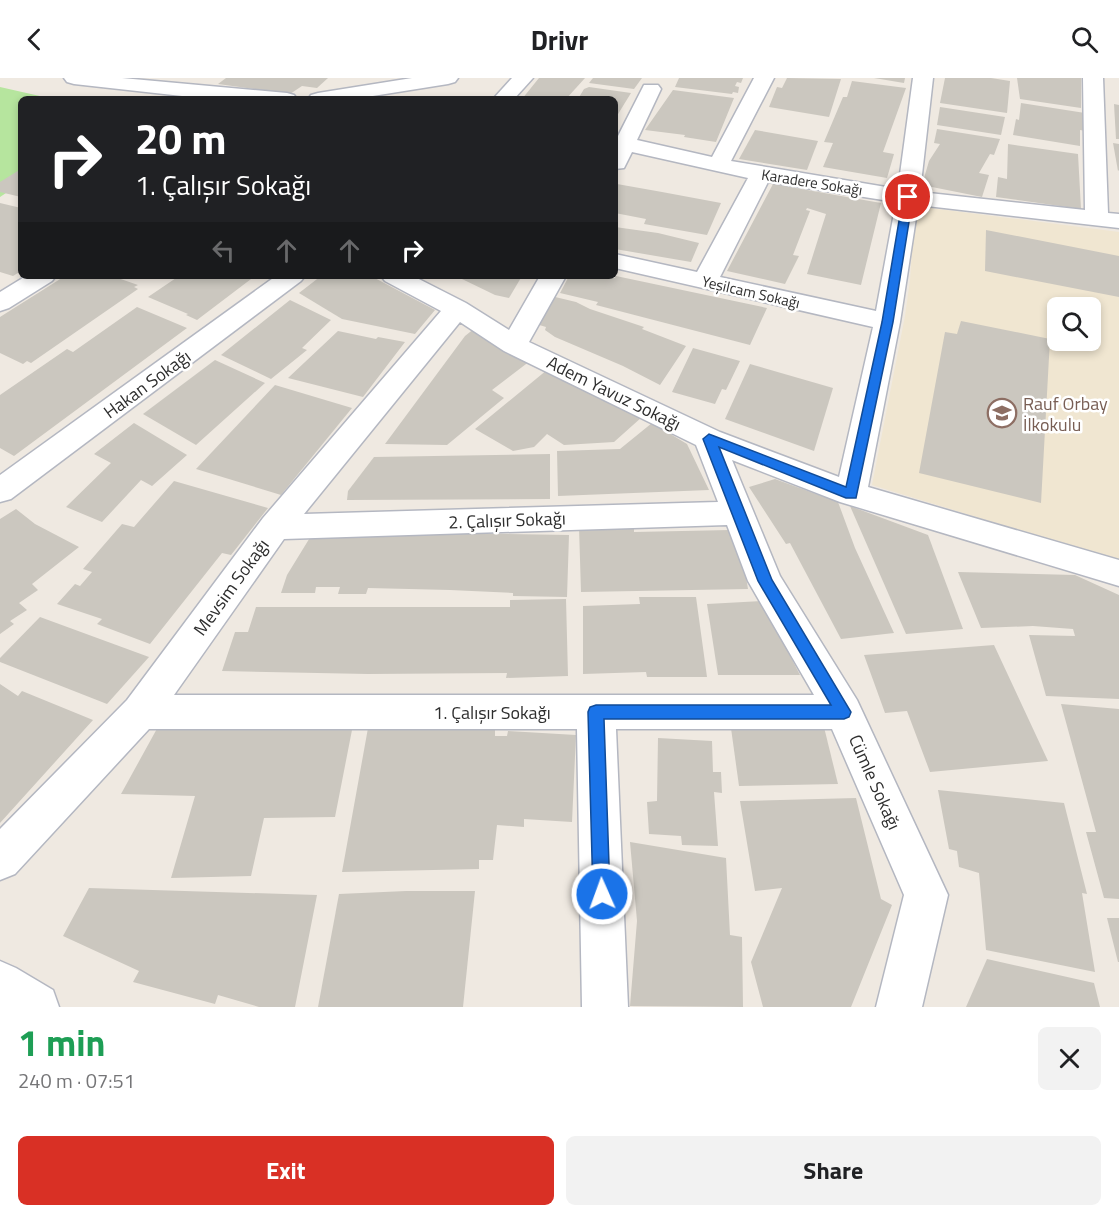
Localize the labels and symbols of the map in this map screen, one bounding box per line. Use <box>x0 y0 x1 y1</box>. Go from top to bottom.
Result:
street label: Karadere Sokağı <box>760 163 864 201</box>
pin <box>882 171 933 222</box>
street label: Yeşilcam Sokağı <box>700 270 802 314</box>
street label: Hakan Sokağı <box>98 343 196 425</box>
street label: Adem Yavuz Sokağı <box>542 349 686 437</box>
place label: Rauf Orbay İlkokulu <box>1023 390 1108 438</box>
school or university icon: Rauf Orbay İlkokulu <box>986 397 1018 429</box>
street label: 2. Çalışır Sokağı <box>448 504 566 536</box>
street label: Mevsim Sokağı <box>187 533 275 641</box>
street label: 1. Çalışır Sokağı <box>433 699 551 726</box>
street label: Cümle Sokağı <box>842 730 908 834</box>
position arrow <box>570 862 634 926</box>

